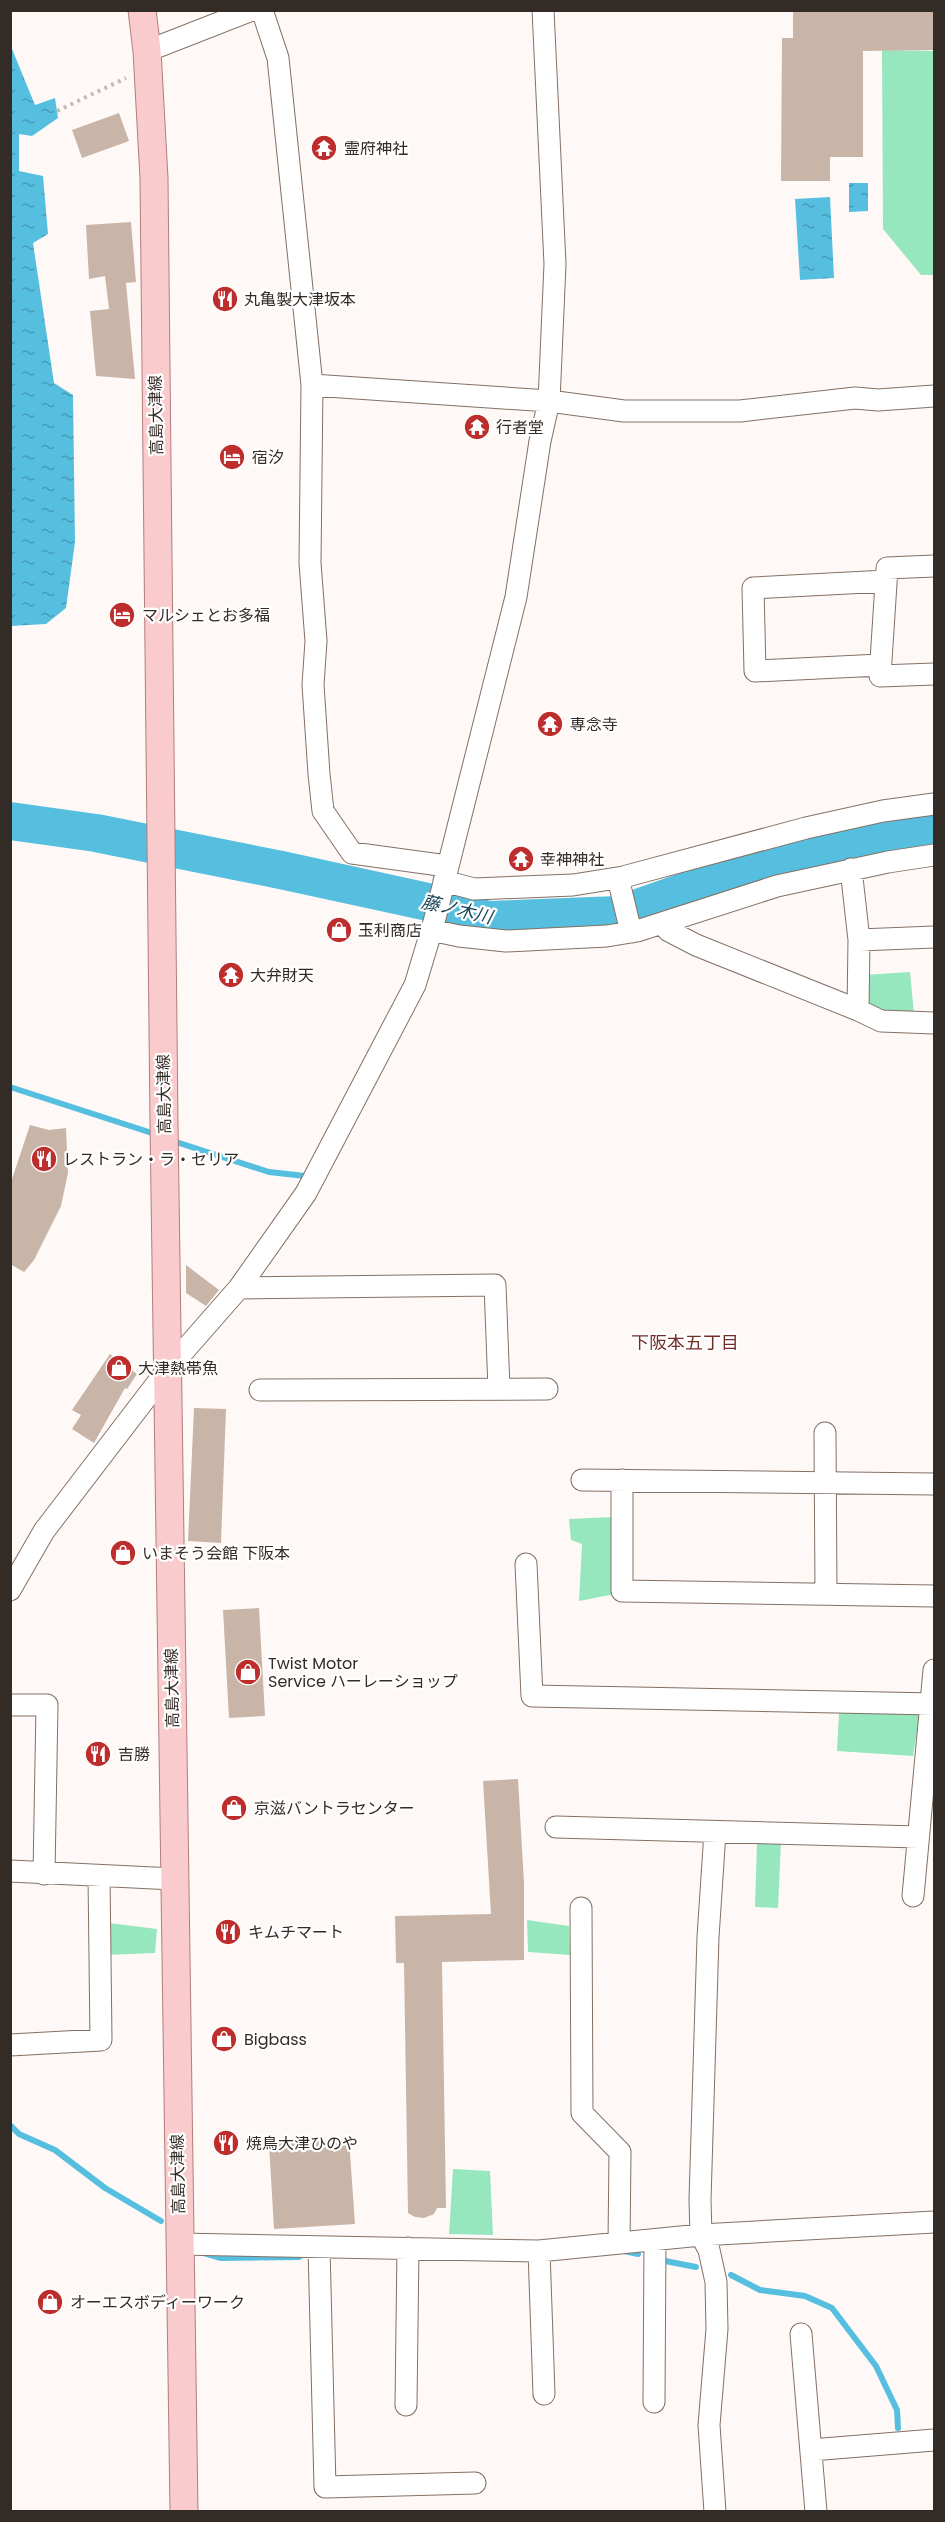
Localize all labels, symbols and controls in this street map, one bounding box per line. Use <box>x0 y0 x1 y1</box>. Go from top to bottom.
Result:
temple icon: 霊府神社 <box>309 133 339 163</box>
place label: 霊府神社 <box>344 137 408 160</box>
restaurant icon: 丸亀製大津坂本 <box>210 284 240 314</box>
place label: 丸亀製大津坂本 <box>244 288 356 311</box>
street label: 高島大津線 <box>144 375 168 455</box>
temple icon: 行者堂 <box>462 412 492 442</box>
place label: 行者堂 <box>496 416 544 439</box>
hotel icon: 宿汐 <box>217 442 247 472</box>
place label: 宿汐 <box>252 446 284 469</box>
hotel icon: マルシェとお多福 <box>107 600 137 630</box>
place label: マルシェとお多福 <box>142 604 270 627</box>
temple icon: 専念寺 <box>535 709 565 739</box>
place label: 専念寺 <box>570 713 618 736</box>
temple icon: 幸神神社 <box>506 844 536 874</box>
place label: 幸神神社 <box>540 848 604 871</box>
water label: 藤ノ木川 <box>419 889 497 930</box>
shop icon: 玉利商店 <box>324 915 354 945</box>
place label: 玉利商店 <box>358 919 422 942</box>
temple icon: 大弁財天 <box>216 960 246 990</box>
place label: 大弁財天 <box>250 964 314 987</box>
street label: 高島大津線 <box>152 1054 176 1134</box>
restaurant icon: レストラン・ラ・セリア <box>29 1144 59 1174</box>
place label: レストラン・ラ・セリア <box>63 1148 239 1171</box>
district label: 下阪本五丁目 <box>631 1330 739 1355</box>
shop icon: 大津熱帯魚 <box>104 1353 134 1383</box>
place label: 大津熱帯魚 <box>138 1357 218 1380</box>
shop icon: いまそう会館 下阪本 <box>108 1538 138 1568</box>
place label: いまそう会館 下阪本 <box>142 1542 290 1565</box>
street label: 高島大津線 <box>160 1648 184 1728</box>
place label: Twist Motor Service ハーレーショップ <box>268 1652 458 1693</box>
shop icon: Twist Motor Service ハーレーショップ <box>233 1657 263 1687</box>
restaurant icon: 吉勝 <box>83 1739 113 1769</box>
place label: 吉勝 <box>118 1743 150 1766</box>
shop icon: 京滋バントラセンター <box>219 1793 249 1823</box>
place label: 京滋バントラセンター <box>254 1797 415 1820</box>
restaurant icon: キムチマート <box>213 1917 243 1947</box>
place label: キムチマート <box>248 1921 344 1944</box>
shop icon: Bigbass <box>209 2024 239 2054</box>
place label: Bigbass <box>244 2028 307 2051</box>
restaurant icon: 焼鳥大津ひのや <box>211 2128 241 2158</box>
place label: 焼鳥大津ひのや <box>246 2132 358 2155</box>
street label: 高島大津線 <box>166 2134 190 2214</box>
shop icon: オーエスボディーワーク <box>35 2287 65 2317</box>
place label: オーエスボディーワーク <box>70 2291 245 2314</box>

